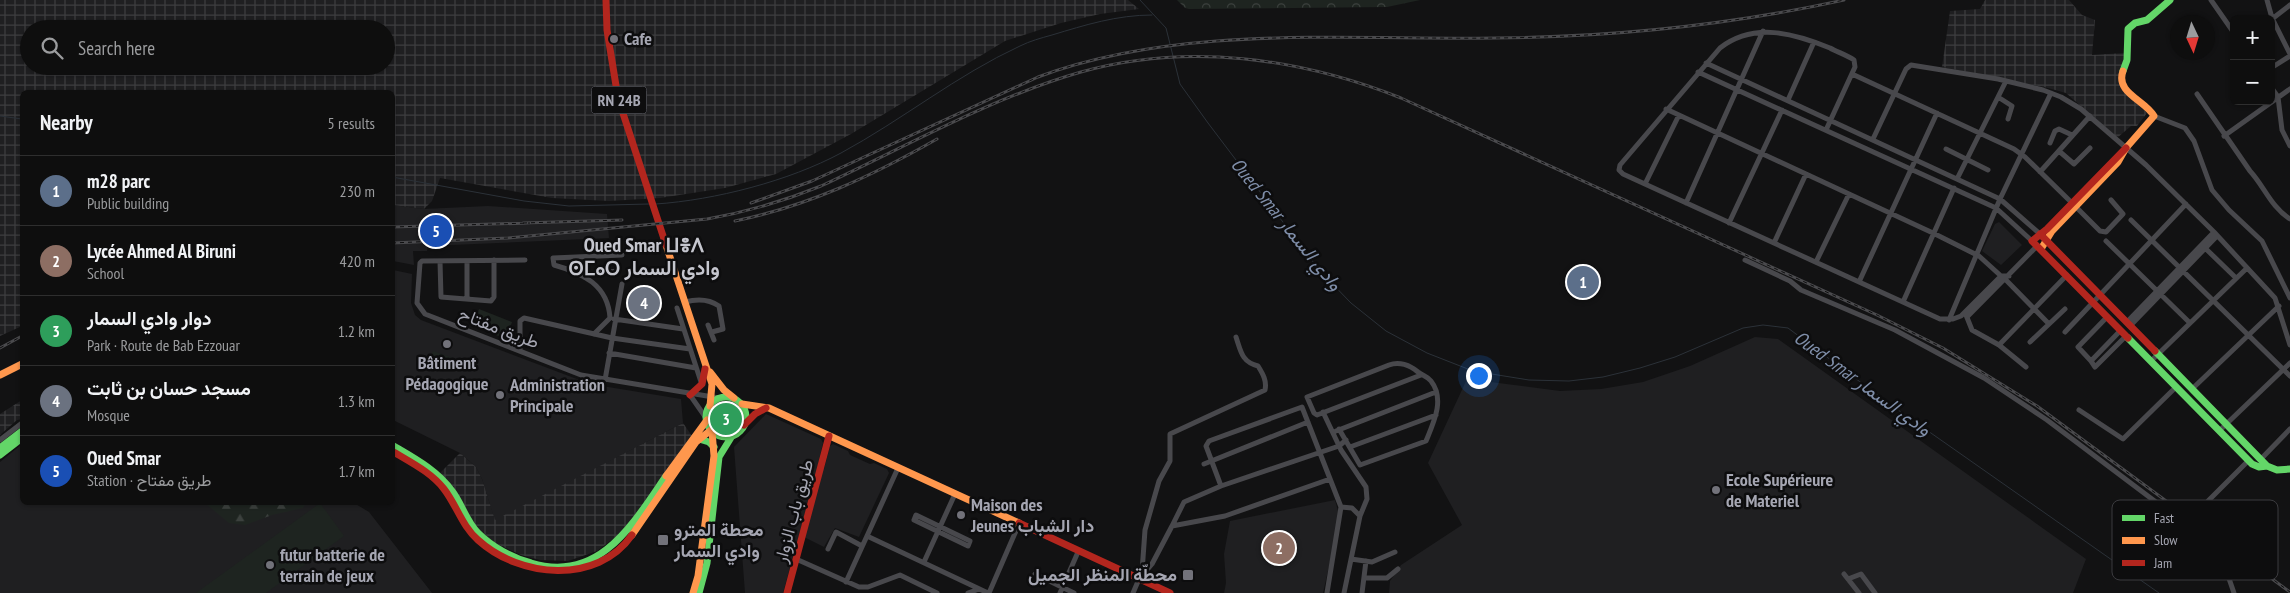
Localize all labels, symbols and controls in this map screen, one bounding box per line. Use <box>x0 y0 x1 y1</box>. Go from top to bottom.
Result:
north arrow <box>2170 15 2215 60</box>
map controls <box>2230 15 2275 105</box>
button: + <box>2230 15 2275 60</box>
search box <box>20 20 395 75</box>
place label: Cafe <box>624 27 652 50</box>
marker: Cafe <box>608 33 620 45</box>
icon: search <box>38 34 66 62</box>
text: Search here <box>78 36 155 60</box>
button: − <box>2230 60 2275 105</box>
road number: RN 24B <box>592 86 646 114</box>
text: Nearby <box>40 109 93 136</box>
text: 5 results <box>328 113 375 133</box>
water label: Oued Smar وادي السمار <box>1223 153 1348 298</box>
text: m28 parc <box>87 169 150 193</box>
text: 1 <box>52 181 60 201</box>
text: 230 m <box>340 181 375 201</box>
text: Public building <box>87 193 169 213</box>
pin: 5 <box>420 212 452 250</box>
district label: Oued Smar ⵡⴻⴷ ⵙⵎⴰⵔ وادي السمار <box>568 232 720 285</box>
text: Lycée Ahmed Al Biruni <box>87 239 236 263</box>
text: 2 <box>52 251 60 271</box>
text: 420 m <box>340 251 375 271</box>
text: School <box>87 263 124 283</box>
pin: 1 <box>1567 263 1599 301</box>
pin: 4 <box>628 284 660 322</box>
street label: طريق مفتاح <box>455 302 543 354</box>
text: دوار وادي السمار <box>87 306 212 330</box>
text: 3 <box>52 321 60 341</box>
text: 1.2 km <box>338 321 375 341</box>
water label: Oued Smar وادي السمار <box>1787 325 1937 444</box>
text: Park · Route de Bab Ezzouar <box>87 335 240 355</box>
marker: Bâtiment Pédagogique <box>441 338 453 350</box>
place label: Bâtiment Pédagogique <box>406 351 489 395</box>
your location <box>1466 363 1492 389</box>
place label: Administration Principale <box>509 373 605 417</box>
text: مسجد حسان بن ثابت <box>87 376 251 400</box>
marker: Administration Principale <box>494 389 506 401</box>
text: 4 <box>52 391 60 411</box>
text: 1.3 km <box>338 391 375 411</box>
pin: 3 <box>710 400 742 438</box>
text: Mosque <box>87 405 130 425</box>
text: Oued Smar <box>87 446 161 470</box>
street label: طريق باب الزوار <box>768 457 818 566</box>
text: 5 <box>52 461 60 481</box>
text: 1.7 km <box>338 461 375 481</box>
place label: Ecole Supérieure de Materiel <box>1726 468 1834 512</box>
text: Station · طريق مفتاح <box>87 470 211 490</box>
marker: Ecole Supérieure de Materiel <box>1710 484 1722 496</box>
place label: Maison des Jeunes دار الشباب <box>970 493 1094 537</box>
legend <box>2112 500 2278 580</box>
marker: Maison des Jeunes دار الشباب <box>955 509 967 521</box>
text: Fast <box>2154 509 2174 527</box>
place label: محطة المترو وادي السمار <box>673 518 764 566</box>
pin: 2 <box>1263 529 1295 567</box>
text: Slow <box>2154 531 2178 549</box>
marker: محطة المترو وادي السمار <box>656 533 670 547</box>
place label: futur batterie de terrain de jeux <box>280 543 385 587</box>
text: Jam <box>2153 554 2172 572</box>
marker: futur batterie de terrain de jeux <box>264 559 276 571</box>
place label: محطّة المنظر الجميل <box>1028 563 1177 586</box>
marker: محطّة المنظر الجميل <box>1181 568 1195 582</box>

